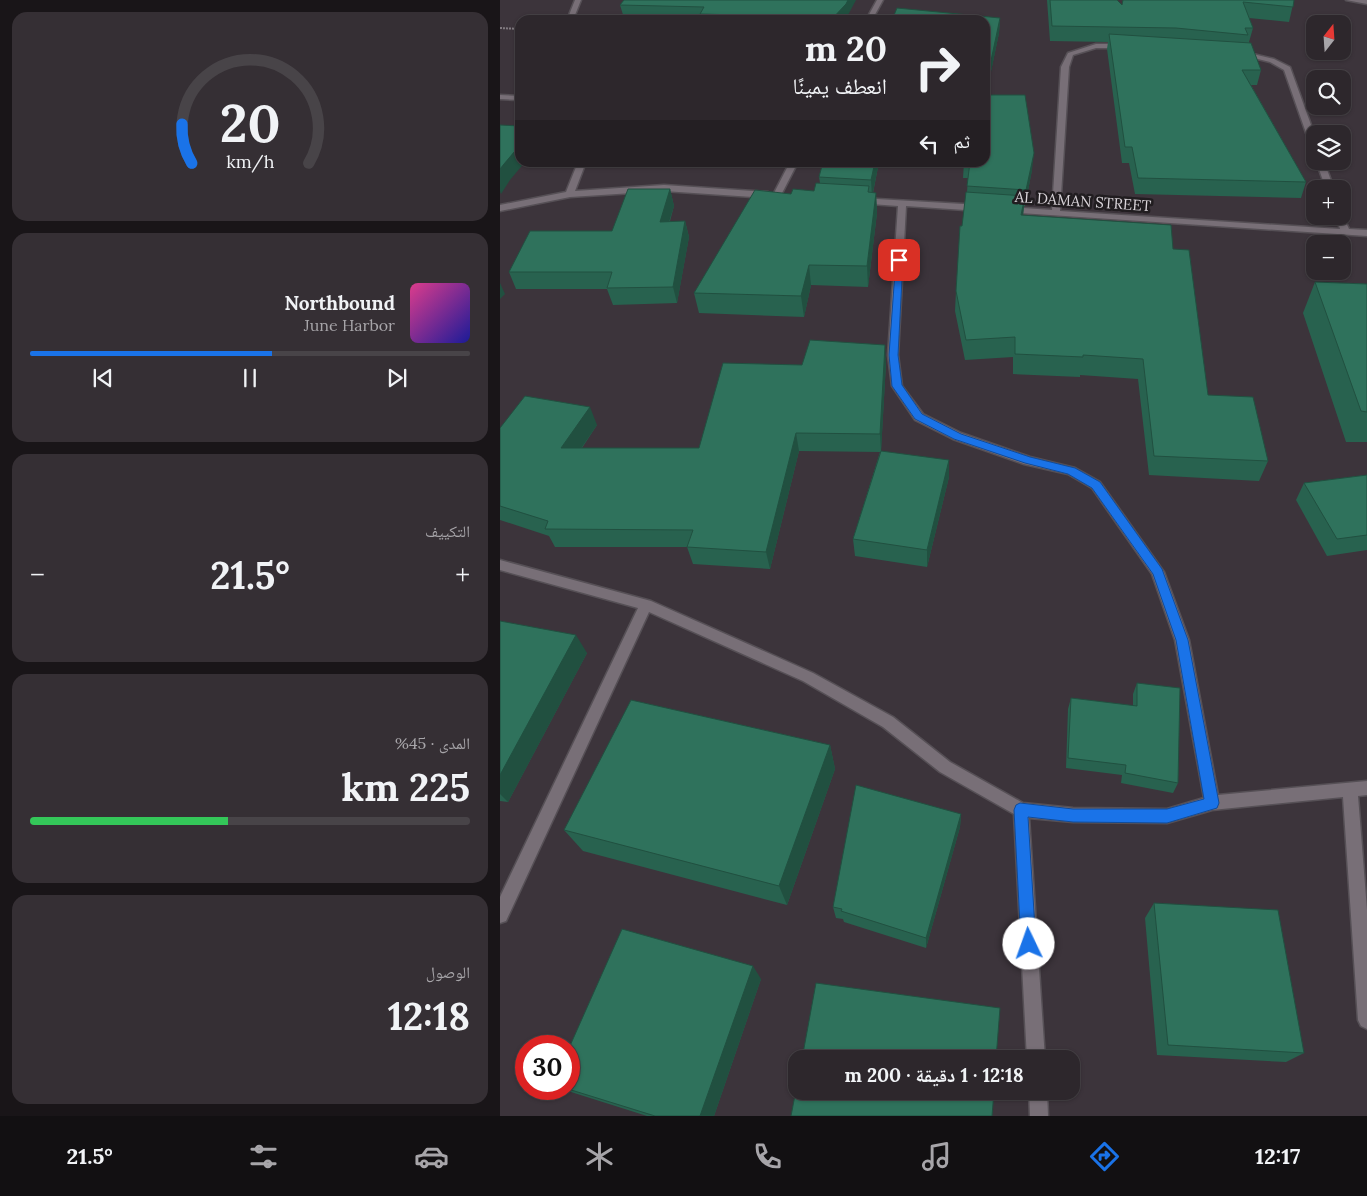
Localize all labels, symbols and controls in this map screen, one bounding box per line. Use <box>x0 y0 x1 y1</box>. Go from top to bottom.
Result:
north arrow <box>1306 15 1351 60</box>
map controls <box>1306 15 1351 280</box>
text: 20 m <box>805 26 887 71</box>
icon: right <box>905 35 970 100</box>
button: search <box>1306 70 1351 115</box>
text: انعطف يمينًا <box>792 72 887 100</box>
text: 20 <box>220 90 280 156</box>
button: layers <box>1306 125 1351 170</box>
text: ثم <box>953 129 970 153</box>
icon: left <box>915 130 943 158</box>
text: km/h <box>226 150 274 173</box>
button: + <box>1306 180 1351 225</box>
street label: AL DAMAN STREET <box>1013 187 1152 215</box>
button: − <box>1306 235 1351 280</box>
pin <box>878 239 920 281</box>
icon: arrive <box>885 246 913 274</box>
text: Northbound <box>284 291 395 315</box>
text: June Harbor <box>304 315 395 335</box>
icon: previous <box>89 364 117 392</box>
icon: pause <box>236 364 264 392</box>
icon: next <box>383 364 411 392</box>
text: التكييف <box>425 521 470 541</box>
text: 21.5° <box>210 551 290 599</box>
text: − <box>30 557 45 593</box>
text: + <box>455 557 470 593</box>
text: المدى · 45% <box>395 733 470 753</box>
text: 225 km <box>341 763 470 811</box>
position arrow <box>1002 917 1054 969</box>
text: الوصول <box>426 962 470 982</box>
text: 12:18 <box>388 992 470 1040</box>
speed limit sign: 30 <box>515 1035 580 1100</box>
text: 12:18 · 1 دقيقة · 200 m <box>844 1063 1024 1087</box>
icon: filters <box>246 1139 281 1174</box>
icon: car <box>414 1139 449 1174</box>
icon: climate <box>582 1139 617 1174</box>
icon: phone <box>750 1139 785 1174</box>
icon: music <box>919 1139 954 1174</box>
icon: directions <box>1087 1139 1122 1174</box>
text: 21.5° <box>67 1142 113 1170</box>
text: 12:17 <box>1255 1142 1300 1170</box>

